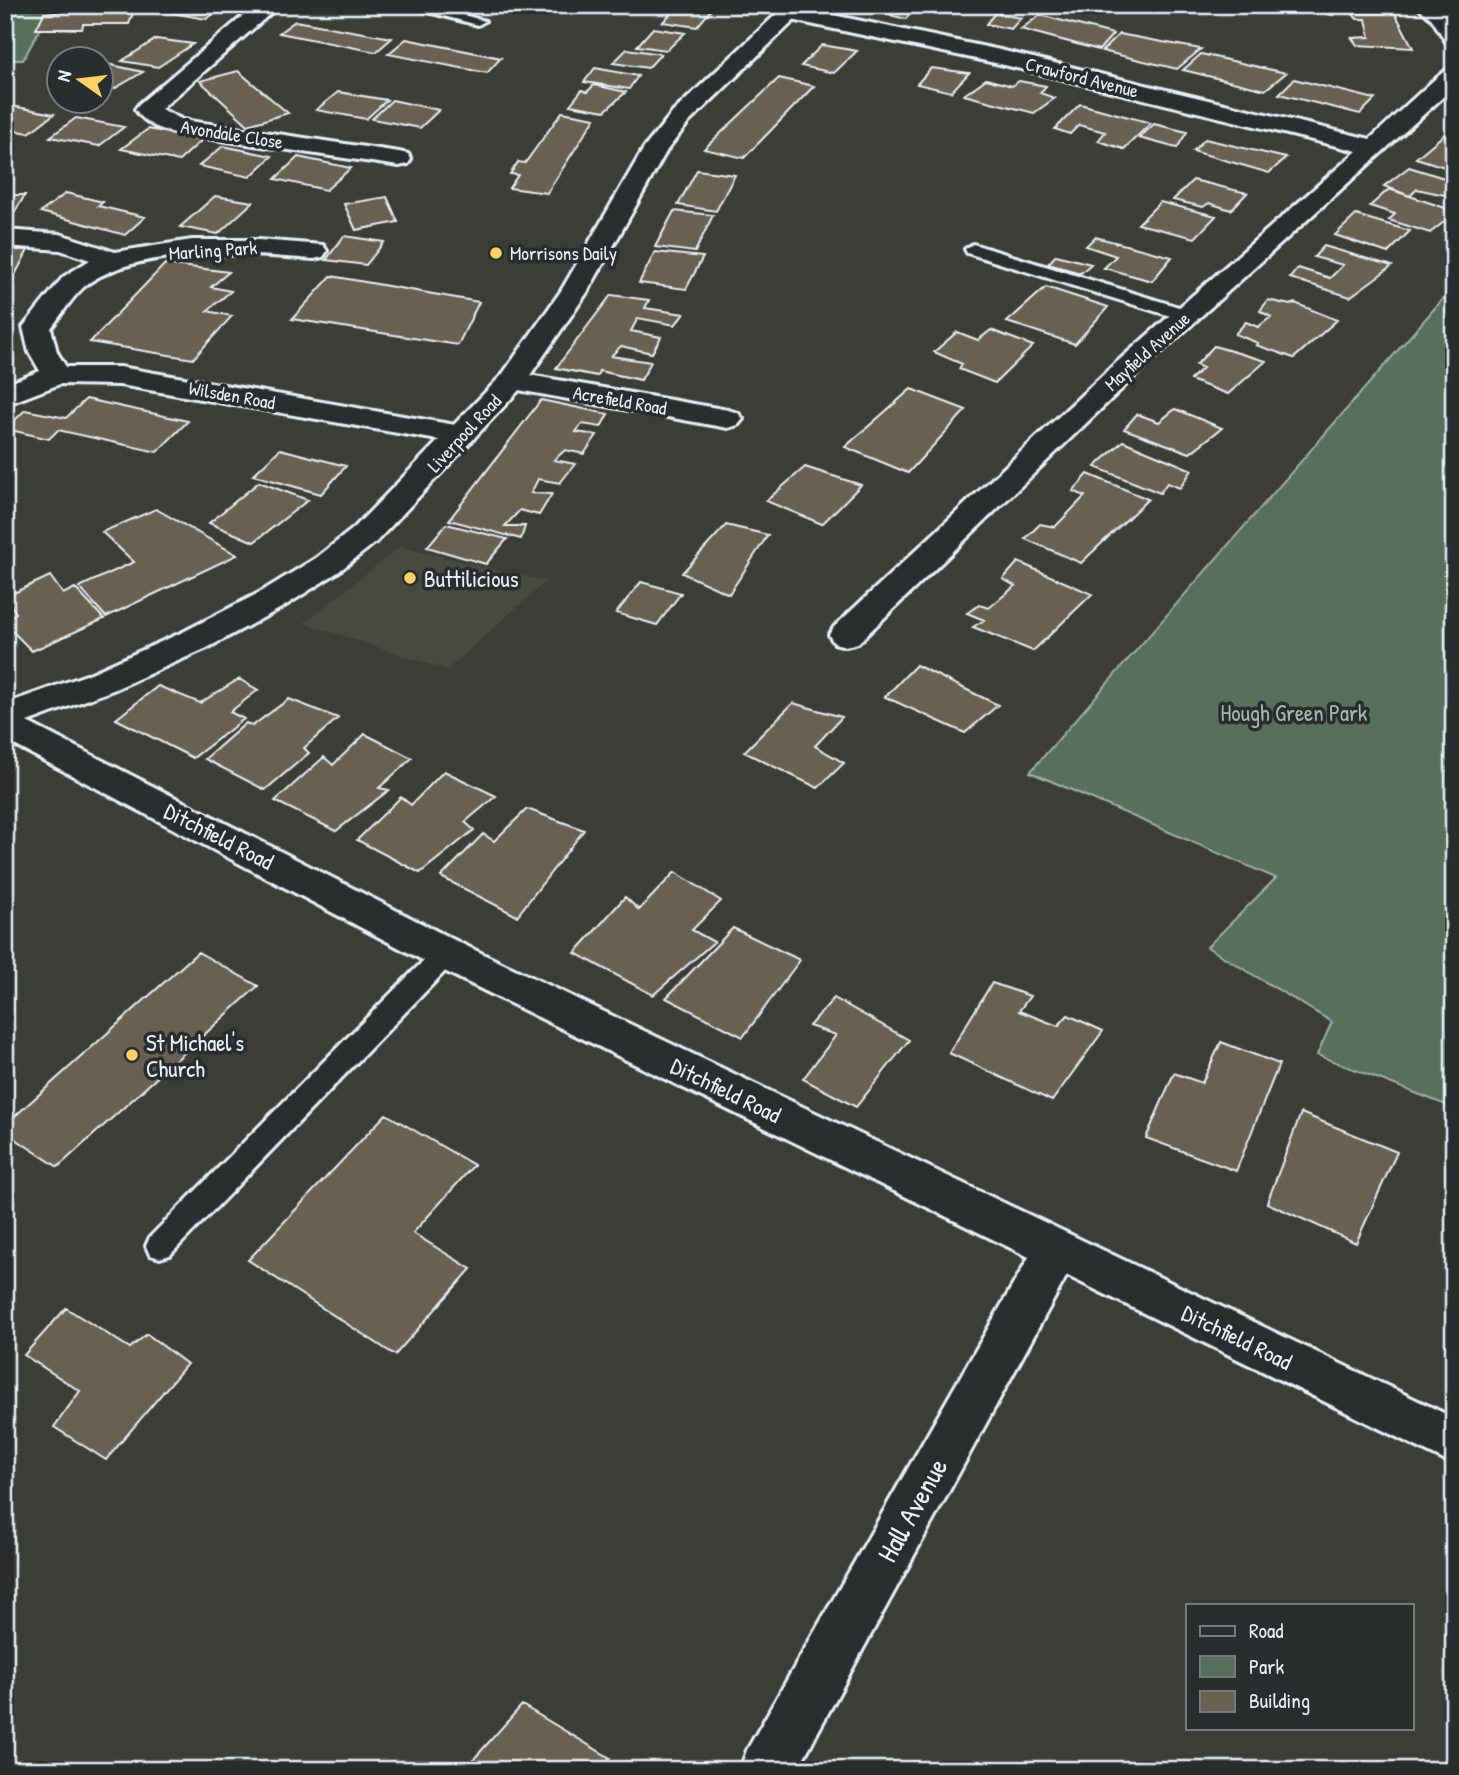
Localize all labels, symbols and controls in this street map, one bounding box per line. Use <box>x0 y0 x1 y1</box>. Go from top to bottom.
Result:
north arrow <box>46 46 116 116</box>
street label: Crawford Avenue <box>1023 50 1142 104</box>
text: N <box>50 68 77 84</box>
street label: Avondale Close <box>179 113 285 155</box>
street label: Marling Park <box>168 234 258 266</box>
place label: Morrisons Daily <box>510 240 617 266</box>
marker: Morrisons Daily <box>488 245 504 261</box>
street label: Mayfield Avenue <box>1099 305 1196 396</box>
street label: Wilsden Road <box>187 375 278 415</box>
street label: Acrefield Road <box>571 379 669 421</box>
street label: Liverpool Road <box>421 388 507 478</box>
place label: Buttilicious <box>424 563 519 594</box>
marker: Buttilicious <box>402 570 418 586</box>
park label: Hough Green Park <box>1221 697 1368 728</box>
street label: Ditchfield Road <box>159 795 279 877</box>
place label: St Michael's Church <box>146 1027 244 1084</box>
marker: St Michael's Church <box>124 1047 140 1063</box>
street label: Ditchfield Road <box>666 1050 786 1130</box>
street label: Ditchfield Road <box>1177 1297 1297 1377</box>
street label: Hall Avenue <box>868 1451 956 1569</box>
legend <box>1186 1604 1414 1730</box>
text: Road <box>1249 1616 1283 1645</box>
text: Park <box>1249 1652 1284 1681</box>
text: Building <box>1249 1686 1310 1715</box>

